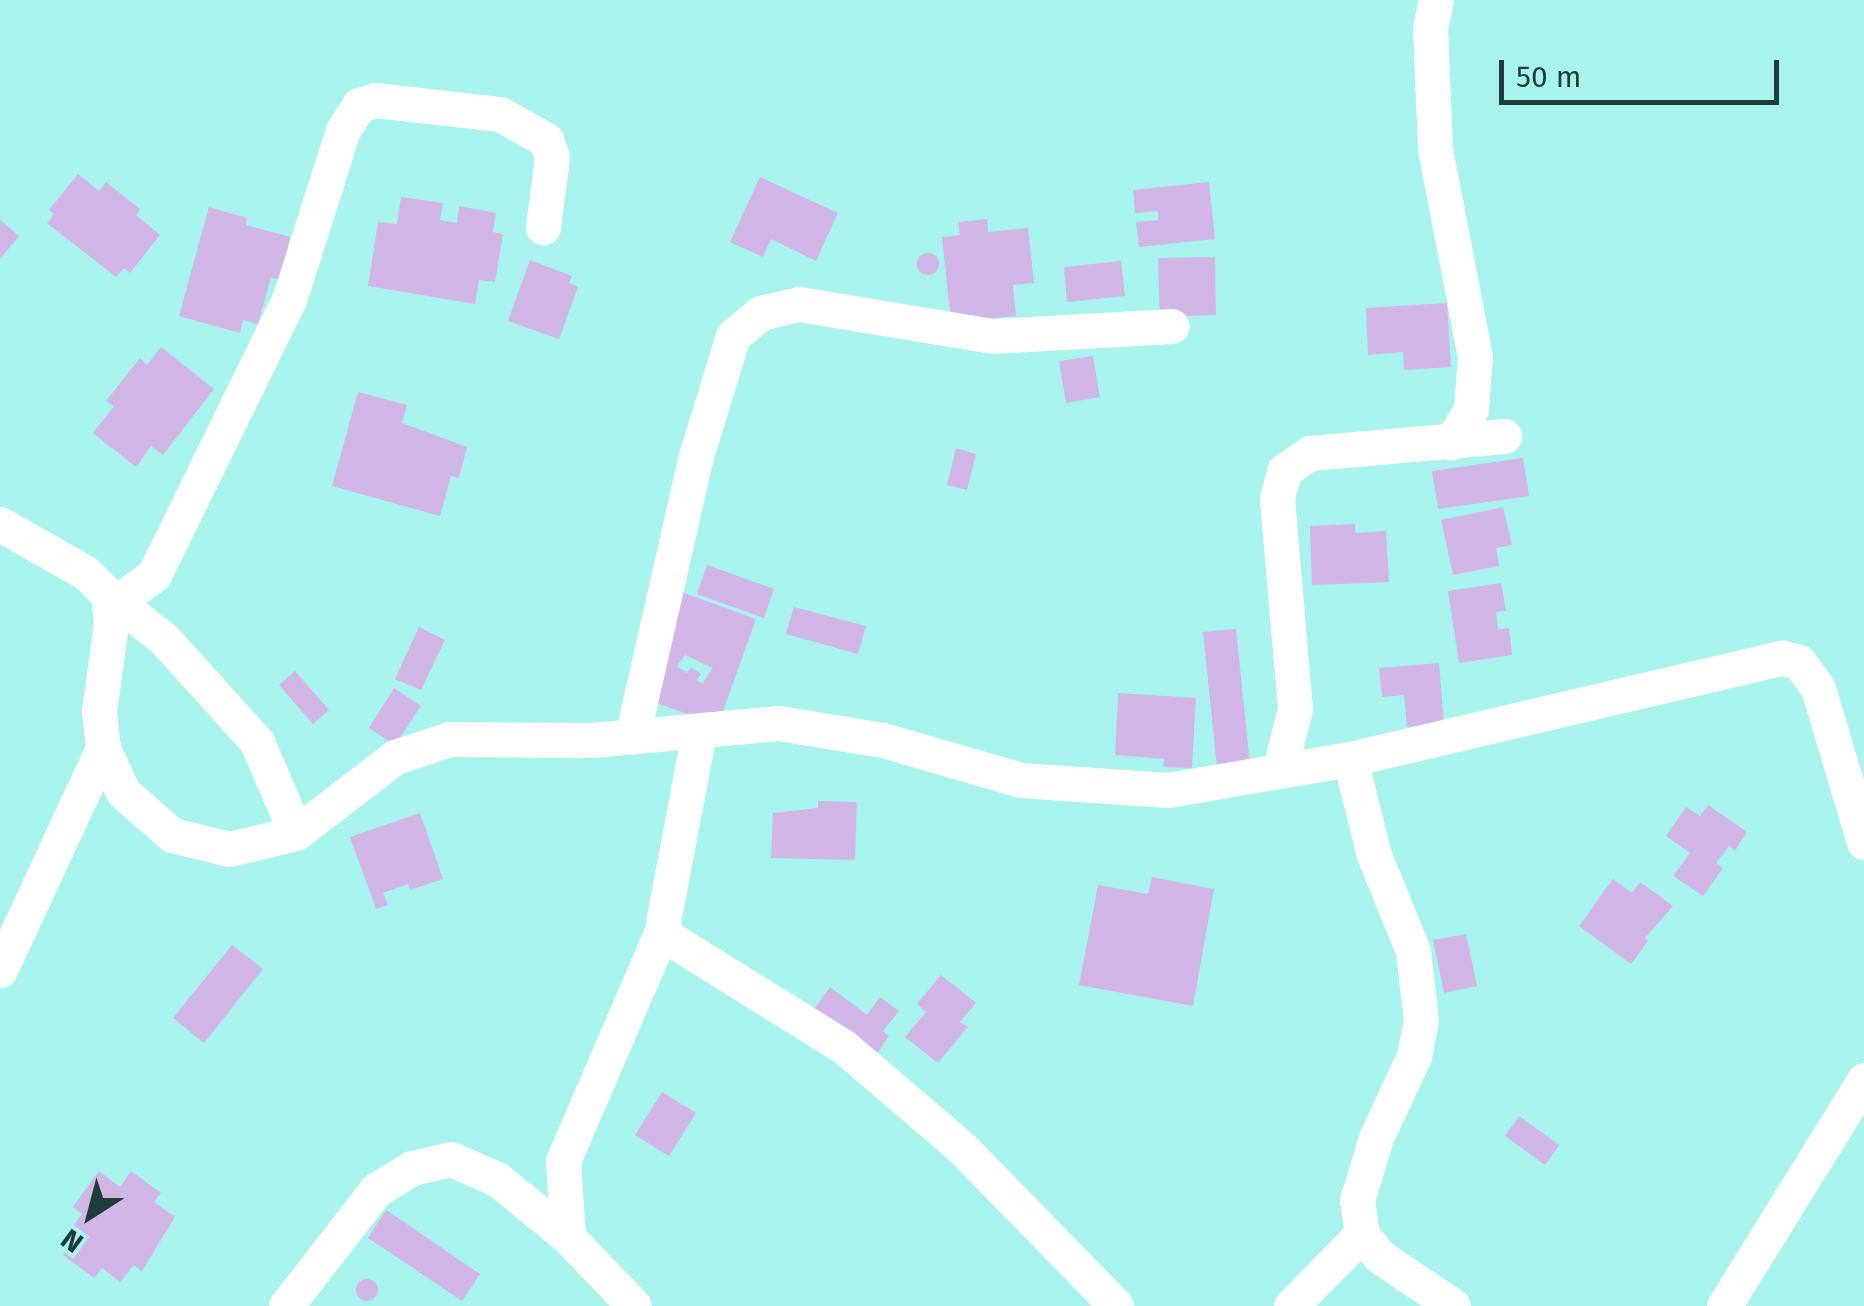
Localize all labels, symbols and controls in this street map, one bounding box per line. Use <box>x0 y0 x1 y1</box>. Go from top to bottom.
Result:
scale bar <box>1504 40 1784 102</box>
text: 50 m <box>1516 59 1581 95</box>
north arrow <box>40 1166 140 1266</box>
text: N <box>55 1222 89 1259</box>

